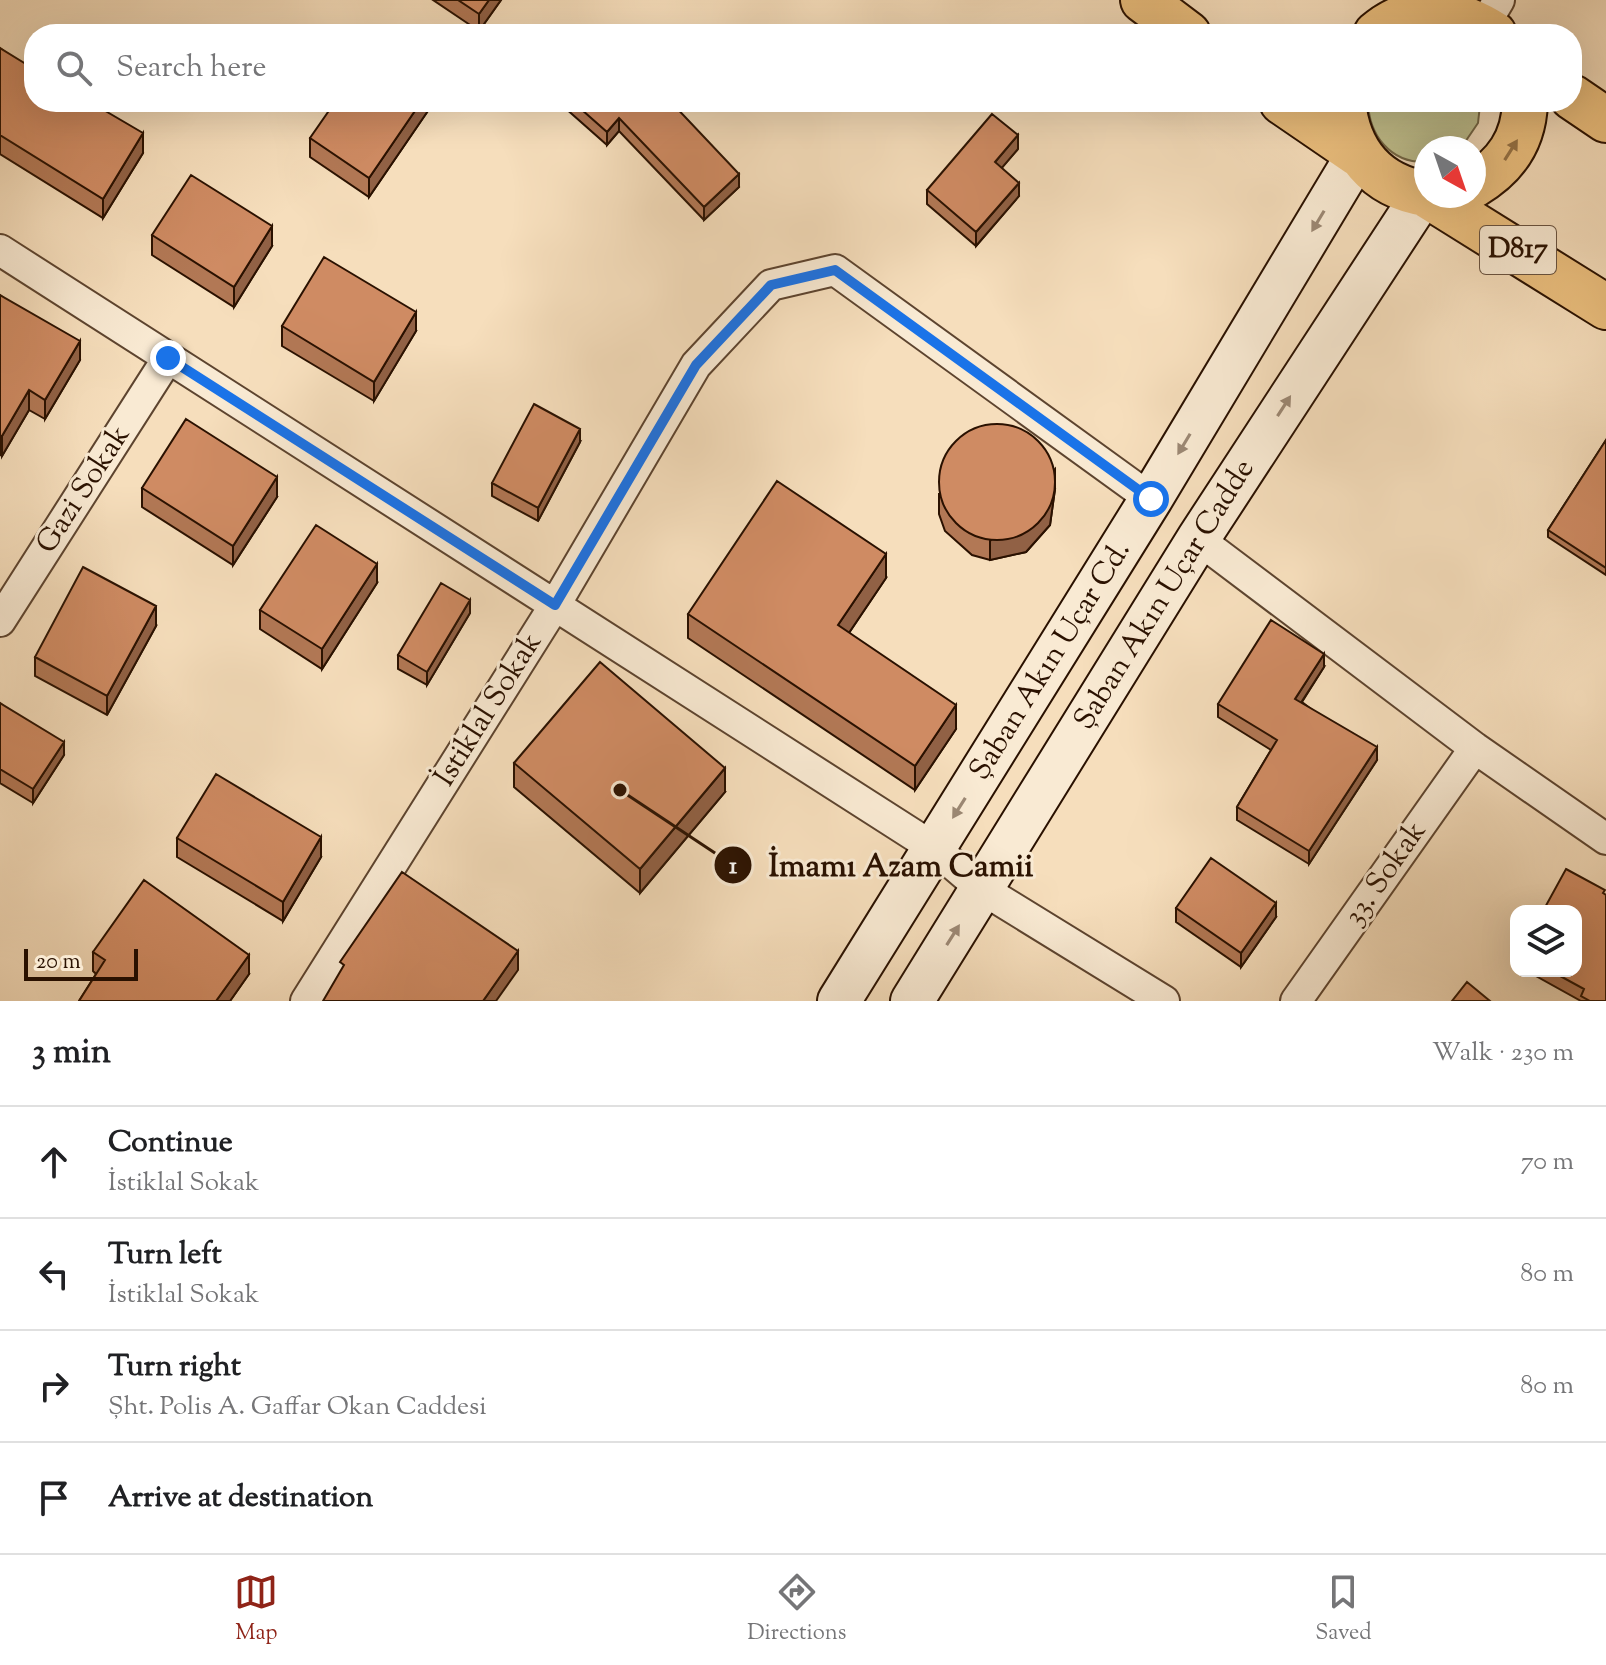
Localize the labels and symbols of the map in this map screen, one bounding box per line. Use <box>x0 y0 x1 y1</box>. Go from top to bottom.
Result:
north arrow <box>1414 136 1486 208</box>
one-way arrow <box>1503 139 1517 161</box>
one-way arrow <box>1311 210 1325 232</box>
road number: D817 <box>1480 226 1556 274</box>
route end <box>150 340 186 376</box>
one-way arrow <box>1276 395 1291 417</box>
street label: Gazi Sokak <box>26 417 142 563</box>
one-way arrow <box>1177 433 1191 455</box>
street label: Şaban Akın Uçar Cadde <box>1064 451 1266 739</box>
route start <box>1133 481 1169 517</box>
street label: Şaban Akın Uçar Cd. <box>960 533 1142 789</box>
street label: İstiklal Sokak <box>425 625 553 795</box>
one-way arrow <box>953 797 967 819</box>
street label: 33. Sokak <box>1334 813 1438 935</box>
callout: İmamı Azam Camii <box>713 837 1050 893</box>
text: İmamı Azam Camii <box>769 845 1033 891</box>
text: 1 <box>729 850 738 884</box>
one-way arrow <box>946 924 960 946</box>
scale bar <box>24 945 138 981</box>

